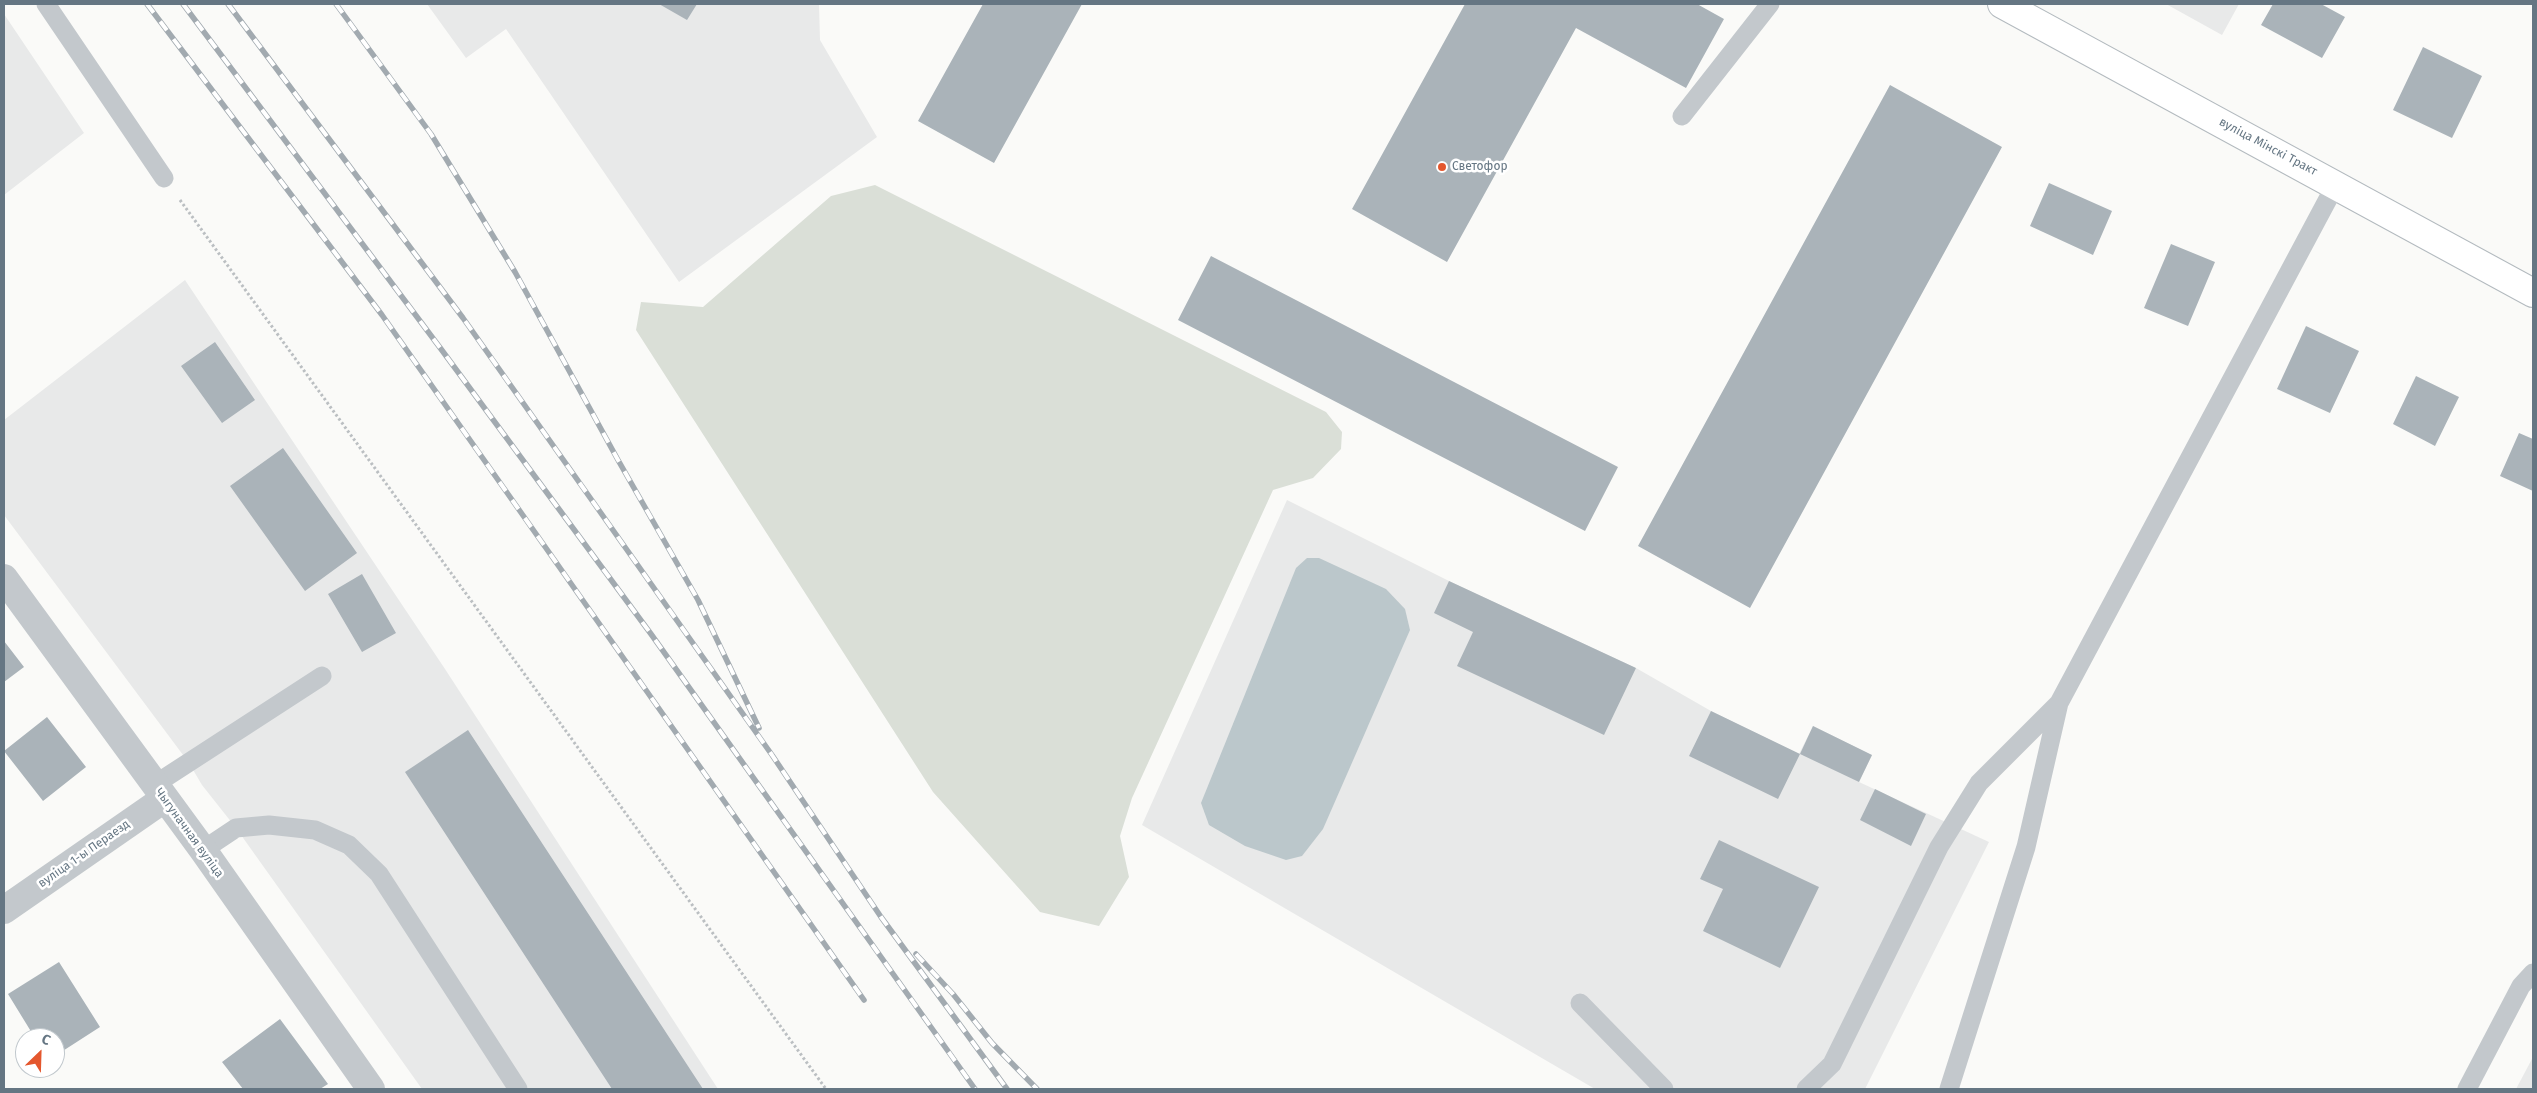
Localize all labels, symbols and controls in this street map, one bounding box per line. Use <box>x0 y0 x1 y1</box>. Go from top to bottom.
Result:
street label: вуліца Мінскі Тракт <box>2216 115 2320 179</box>
place label: Светофор <box>1452 160 1508 174</box>
marker: Светофор <box>1436 161 1448 173</box>
street label: Чыгуначная вуліца <box>152 785 226 881</box>
street label: вуліца 1-ы Пераезд <box>35 817 133 891</box>
north arrow <box>15 1028 65 1078</box>
text: С <box>39 1030 53 1049</box>

